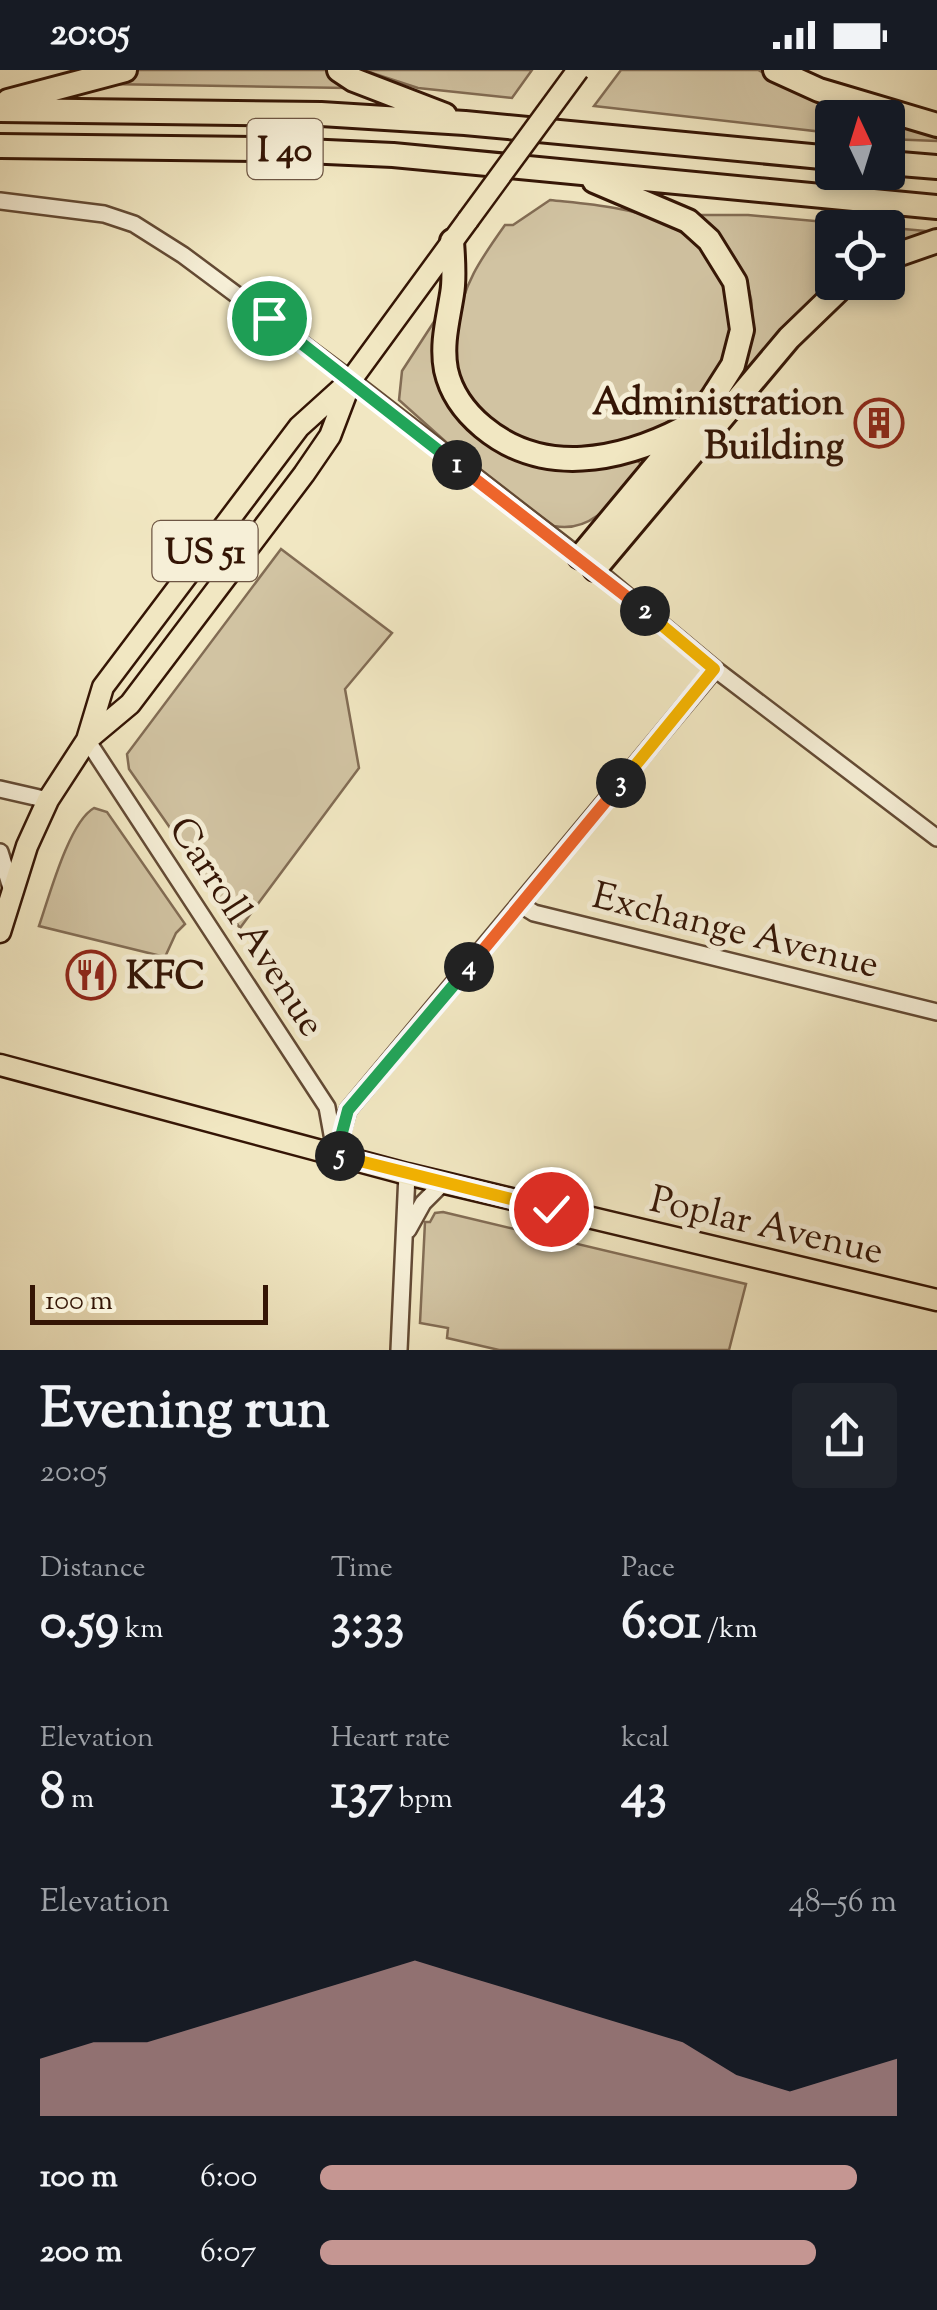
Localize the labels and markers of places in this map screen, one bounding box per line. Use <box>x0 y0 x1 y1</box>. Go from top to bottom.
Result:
pin <box>227 276 312 361</box>
place label: Administration Building <box>592 378 845 476</box>
building icon: Administration Building <box>853 397 905 449</box>
pin: 1 <box>432 440 482 490</box>
pin: 2 <box>620 586 670 636</box>
pin: 3 <box>596 758 646 808</box>
pin: 4 <box>444 942 494 992</box>
restaurant icon: KFC <box>65 949 117 1001</box>
place label: KFC <box>126 952 205 1006</box>
pin: 5 <box>315 1131 365 1181</box>
pin <box>509 1167 594 1252</box>

